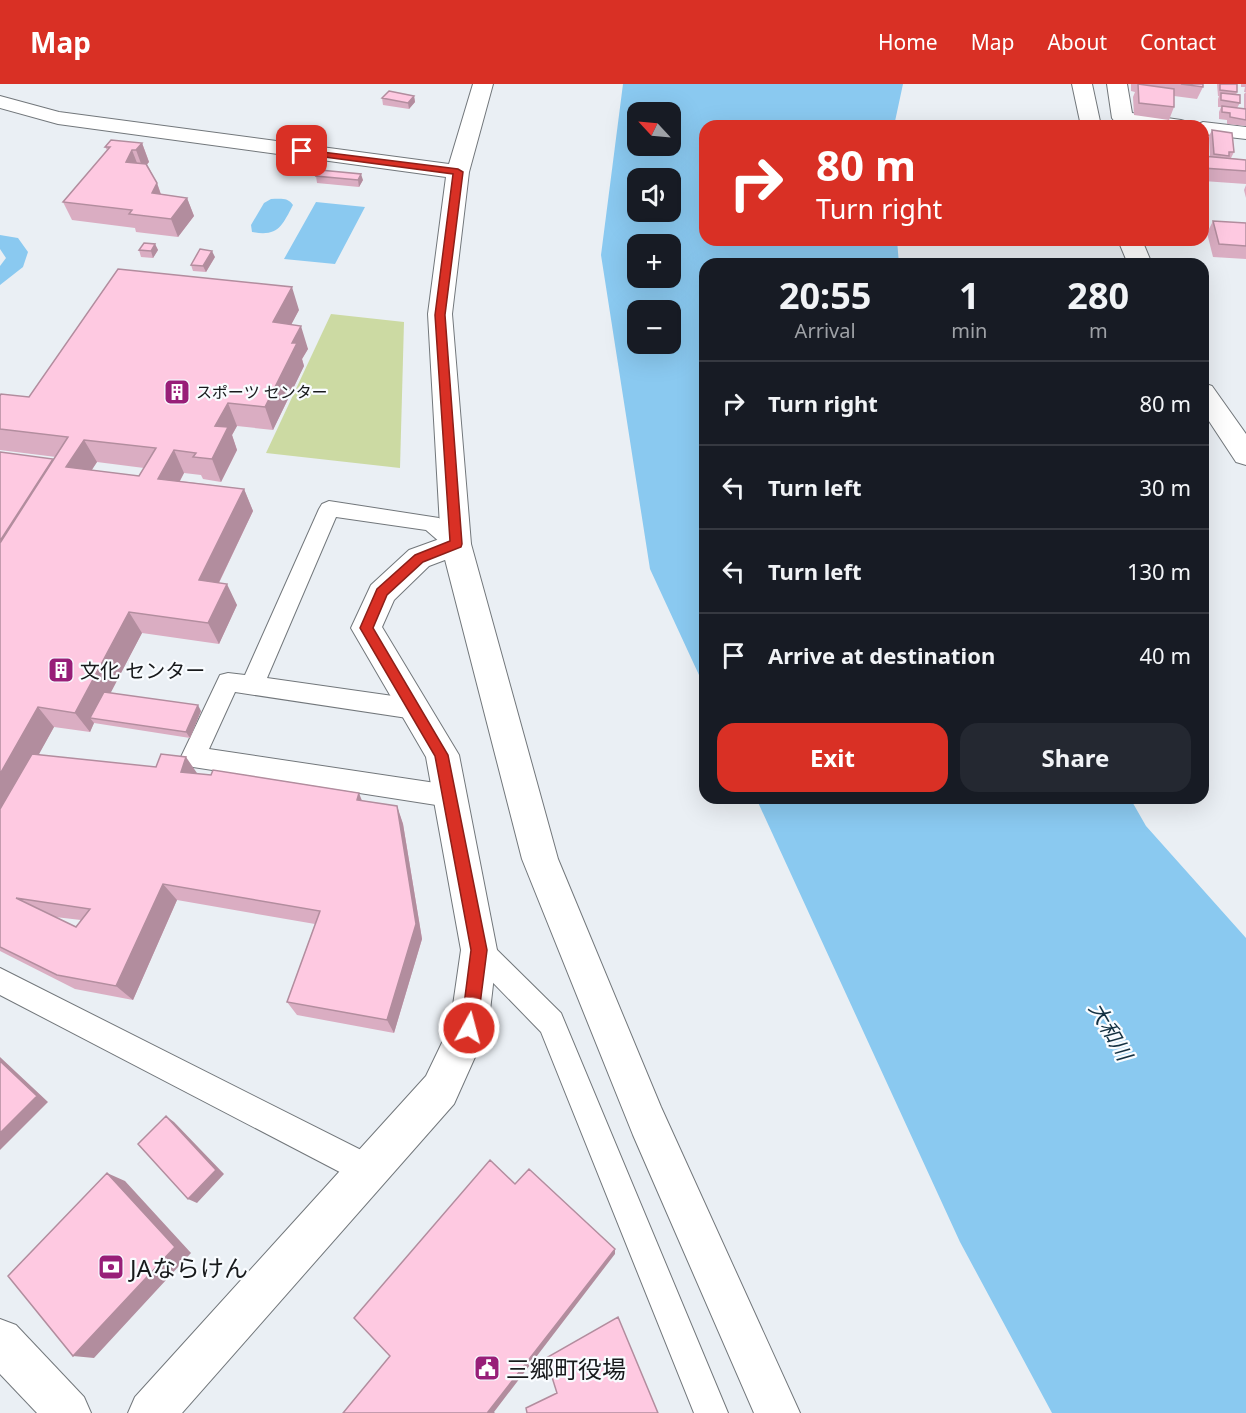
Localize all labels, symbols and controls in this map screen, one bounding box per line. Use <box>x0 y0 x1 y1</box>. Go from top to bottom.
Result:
text: Map <box>30 23 91 61</box>
text: Home <box>878 28 938 56</box>
text: Map <box>971 28 1014 56</box>
text: About <box>1047 28 1107 56</box>
text: Contact <box>1140 28 1216 56</box>
north arrow <box>627 102 681 156</box>
map controls <box>627 102 681 354</box>
pin <box>276 125 327 176</box>
icon: arrive <box>285 134 318 167</box>
text: 80 m <box>816 136 916 193</box>
icon: right <box>717 144 795 222</box>
button: sound <box>627 168 681 222</box>
text: Turn right <box>816 190 942 227</box>
button: + <box>627 234 681 288</box>
text: 20:55 <box>779 271 871 320</box>
text: 1 <box>959 271 980 320</box>
text: 280 <box>1067 271 1129 320</box>
button: − <box>627 300 681 354</box>
text: Arrival <box>795 317 856 344</box>
text: min <box>951 317 987 344</box>
text: m <box>1089 317 1108 344</box>
building icon: スポーツ センター <box>162 377 192 407</box>
place label: スポーツ センター <box>196 381 328 403</box>
icon: right <box>717 387 750 420</box>
text: Turn right <box>768 388 878 418</box>
text: 80 m <box>1140 388 1191 418</box>
icon: left <box>717 471 750 504</box>
text: Turn left <box>768 472 862 502</box>
text: 30 m <box>1140 472 1191 502</box>
icon: left <box>717 555 750 588</box>
text: Turn left <box>768 556 862 586</box>
text: 130 m <box>1127 556 1191 586</box>
icon: arrive <box>717 639 750 672</box>
text: Arrive at destination <box>768 640 995 670</box>
text: 40 m <box>1140 640 1191 670</box>
building icon: 文化 センター <box>46 655 76 685</box>
place label: 文化 センター <box>80 657 205 684</box>
button: Exit <box>717 723 948 792</box>
button: Share <box>960 723 1191 792</box>
position arrow <box>437 996 501 1060</box>
water label: 大和川 <box>1083 997 1140 1067</box>
place label: JAならけん <box>128 1251 248 1284</box>
bank icon: JAならけん <box>96 1252 126 1282</box>
place label: 三郷町役場 <box>506 1352 626 1385</box>
public building icon: 三郷町役場 <box>472 1353 502 1383</box>

